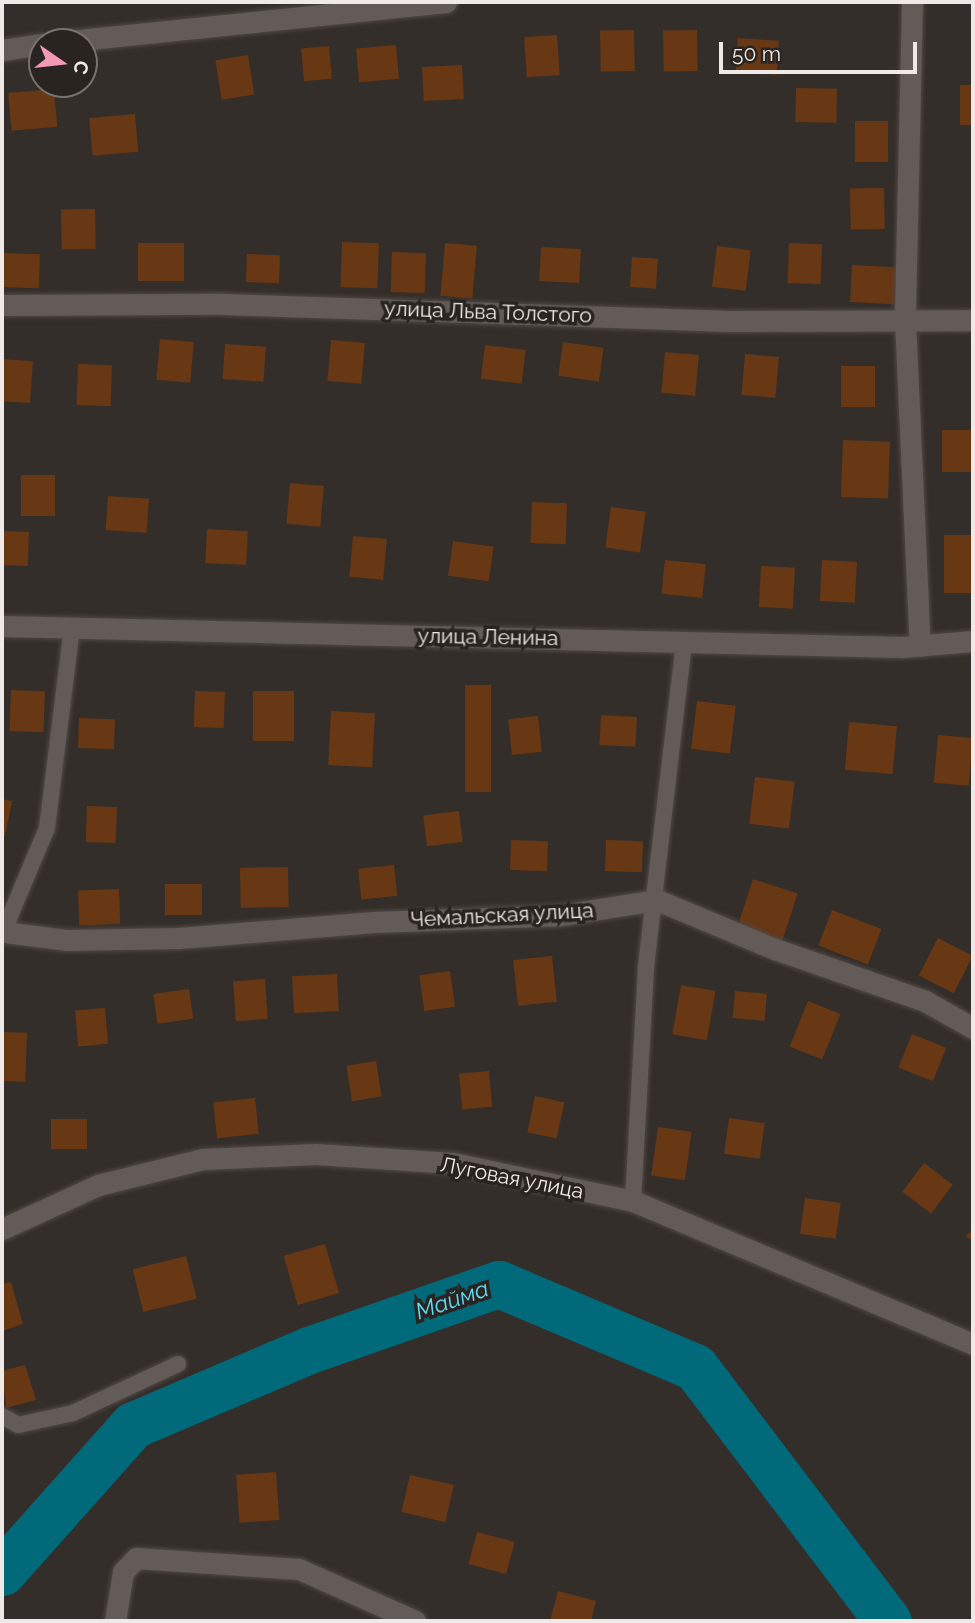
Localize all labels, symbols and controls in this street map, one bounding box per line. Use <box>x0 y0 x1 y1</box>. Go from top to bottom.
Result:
north arrow <box>28 28 98 98</box>
scale bar <box>723 28 921 72</box>
text: 50 m <box>732 41 781 66</box>
text: С <box>69 59 94 77</box>
street label: улица Льва Толстого <box>383 296 593 328</box>
street label: улица Ленина <box>417 623 559 651</box>
street label: Чемальская улица <box>410 898 594 932</box>
street label: Луговая улица <box>438 1152 586 1204</box>
water label: Майма <box>412 1275 492 1325</box>

